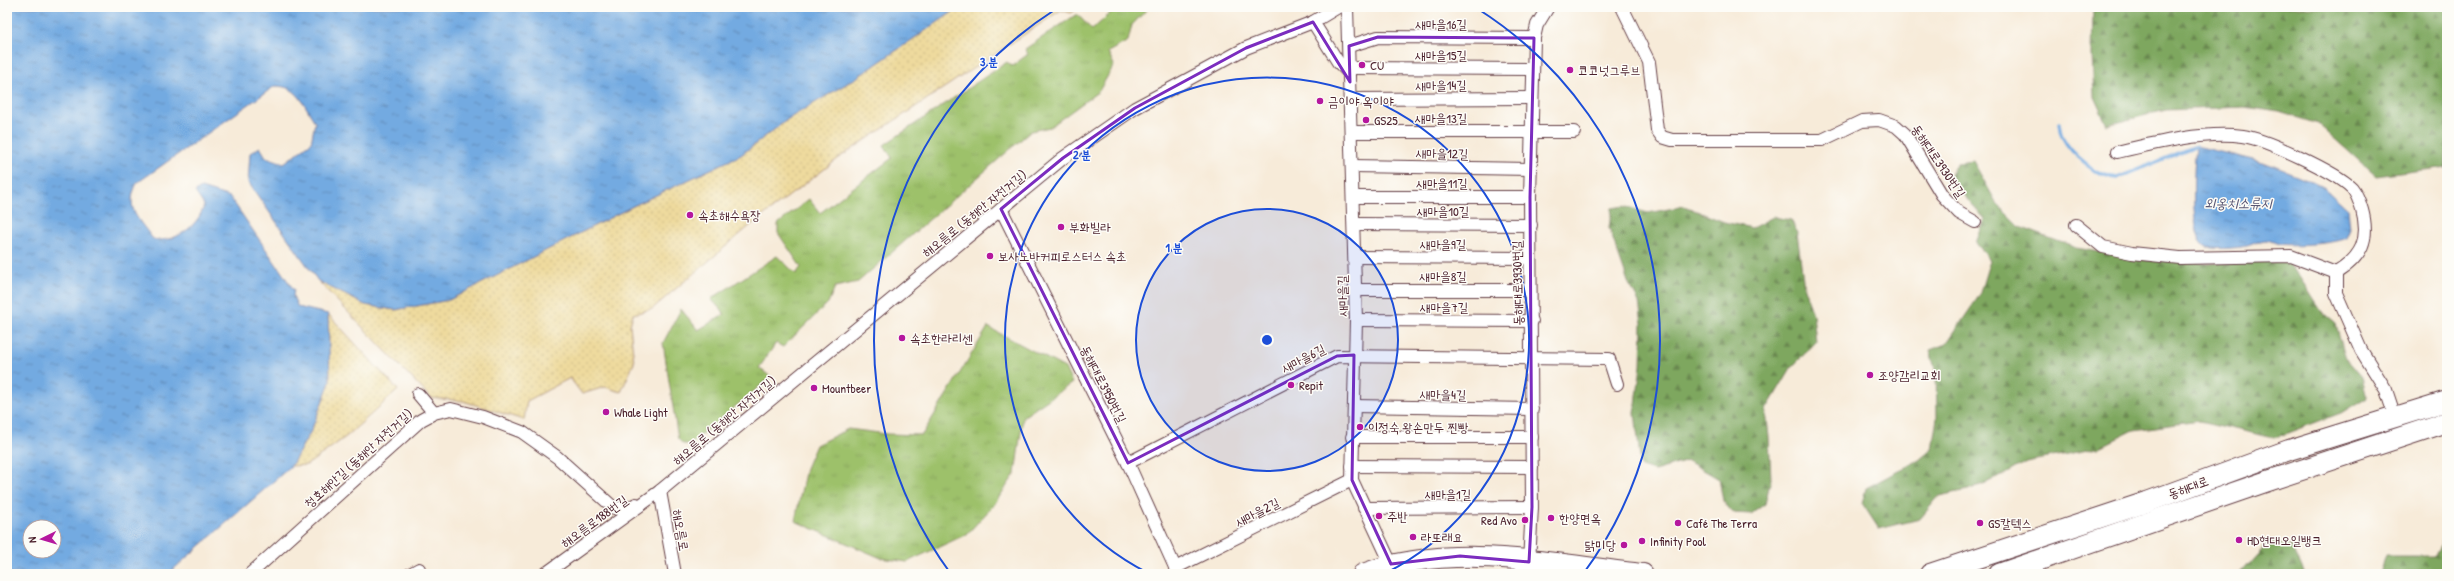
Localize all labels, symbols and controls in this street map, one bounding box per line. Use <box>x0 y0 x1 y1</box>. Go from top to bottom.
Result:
street label: 새마을16길 <box>1415 15 1467 33</box>
street label: 새마을15길 <box>1415 46 1467 64</box>
text: 3 분 <box>980 53 998 70</box>
place label: CU <box>1370 56 1384 74</box>
marker: CU <box>1357 60 1367 70</box>
place label: 코코넛그루브 <box>1578 61 1641 79</box>
marker: 코코넛그루브 <box>1565 65 1575 75</box>
street label: 새마을14길 <box>1415 76 1467 94</box>
place label: 금이야 옥이야 <box>1328 92 1394 110</box>
marker: 금이야 옥이야 <box>1315 96 1325 106</box>
street label: 새마을13길 <box>1415 109 1467 127</box>
place label: GS25 <box>1374 111 1398 129</box>
marker: GS25 <box>1361 115 1371 125</box>
street label: 동해대로3930번길 <box>1908 121 1970 201</box>
street label: 새마을12길 <box>1416 144 1468 162</box>
text: 2 분 <box>1073 146 1091 163</box>
street label: 해오름로 (동해안 자전거길) <box>918 165 1030 261</box>
street label: 새마을11길 <box>1416 174 1468 192</box>
water label: 외옹치소류지 <box>2204 193 2274 212</box>
street label: 새마을10길 <box>1417 202 1469 220</box>
place label: 속초해수욕장 <box>698 206 761 224</box>
marker: 속초해수욕장 <box>685 210 695 220</box>
place label: 부화빌라 <box>1069 218 1111 236</box>
marker: 부화빌라 <box>1056 222 1066 232</box>
street label: 새마을9길 <box>1420 235 1466 253</box>
text: 1 분 <box>1166 239 1183 256</box>
street label: 동해대로3930번길 <box>1507 240 1527 326</box>
place label: 보사노바커피로스터스 속초 <box>998 247 1127 265</box>
marker: 보사노바커피로스터스 속초 <box>985 251 995 261</box>
street label: 새마을8길 <box>1419 267 1467 285</box>
street label: 새마을길 <box>1333 275 1351 317</box>
street label: 새마을7길 <box>1420 298 1468 316</box>
place label: 속초한라리센 <box>910 329 973 347</box>
marker: 속초한라리센 <box>897 333 907 343</box>
centre of rings <box>1260 333 1274 347</box>
street label: 새마을6길 <box>1278 339 1328 377</box>
street label: 동해대로3950번길 <box>1077 342 1131 426</box>
place label: 조양감리교회 <box>1878 366 1941 384</box>
marker: 조양감리교회 <box>1865 370 1875 380</box>
street label: 해오름로 (동해안 자전거길) <box>668 371 780 469</box>
place label: Repit <box>1299 376 1324 394</box>
place label: Mountbeer <box>822 379 871 397</box>
marker: Repit <box>1286 380 1296 390</box>
marker: Mountbeer <box>809 383 819 393</box>
street label: 새마을4길 <box>1419 385 1467 403</box>
place label: Whale Light <box>614 403 668 421</box>
street label: 청호해안길 (동해안 자전거길) <box>300 404 416 512</box>
marker: Whale Light <box>601 407 611 417</box>
place label: 이정숙 왕손만두 찐빵 <box>1368 418 1469 436</box>
marker: 이정숙 왕손만두 찐빵 <box>1355 422 1365 432</box>
street label: 동해대로 <box>2165 471 2211 503</box>
street label: 새마을1길 <box>1425 485 1471 503</box>
street label: 해오름로188번길 <box>557 491 631 551</box>
street label: 새마을2길 <box>1232 493 1282 531</box>
place label: 주반 <box>1387 507 1408 525</box>
street label: 해오름로 <box>669 508 693 552</box>
place label: 한양면옥 <box>1559 509 1601 527</box>
marker: 주반 <box>1374 511 1384 521</box>
place label: Red Avo <box>1481 511 1517 529</box>
marker: 한양면옥 <box>1546 513 1556 523</box>
place label: Café The Terra <box>1686 514 1757 532</box>
place label: GS칼텍스 <box>1988 514 2032 532</box>
marker: Red Avo <box>1520 515 1530 525</box>
marker: Café The Terra <box>1673 518 1683 528</box>
marker: GS칼텍스 <box>1975 518 1985 528</box>
north arrow <box>22 519 62 559</box>
place label: 라또래요 <box>1421 528 1463 546</box>
place label: HD현대오일뱅크 <box>2247 531 2322 549</box>
marker: 라또래요 <box>1408 532 1418 542</box>
place label: Infinity Pool <box>1650 532 1707 550</box>
marker: HD현대오일뱅크 <box>2234 535 2244 545</box>
text: N <box>25 536 39 543</box>
place label: 닭미당 <box>1585 536 1617 554</box>
marker: Infinity Pool <box>1637 536 1647 546</box>
marker: 닭미당 <box>1619 540 1629 550</box>

